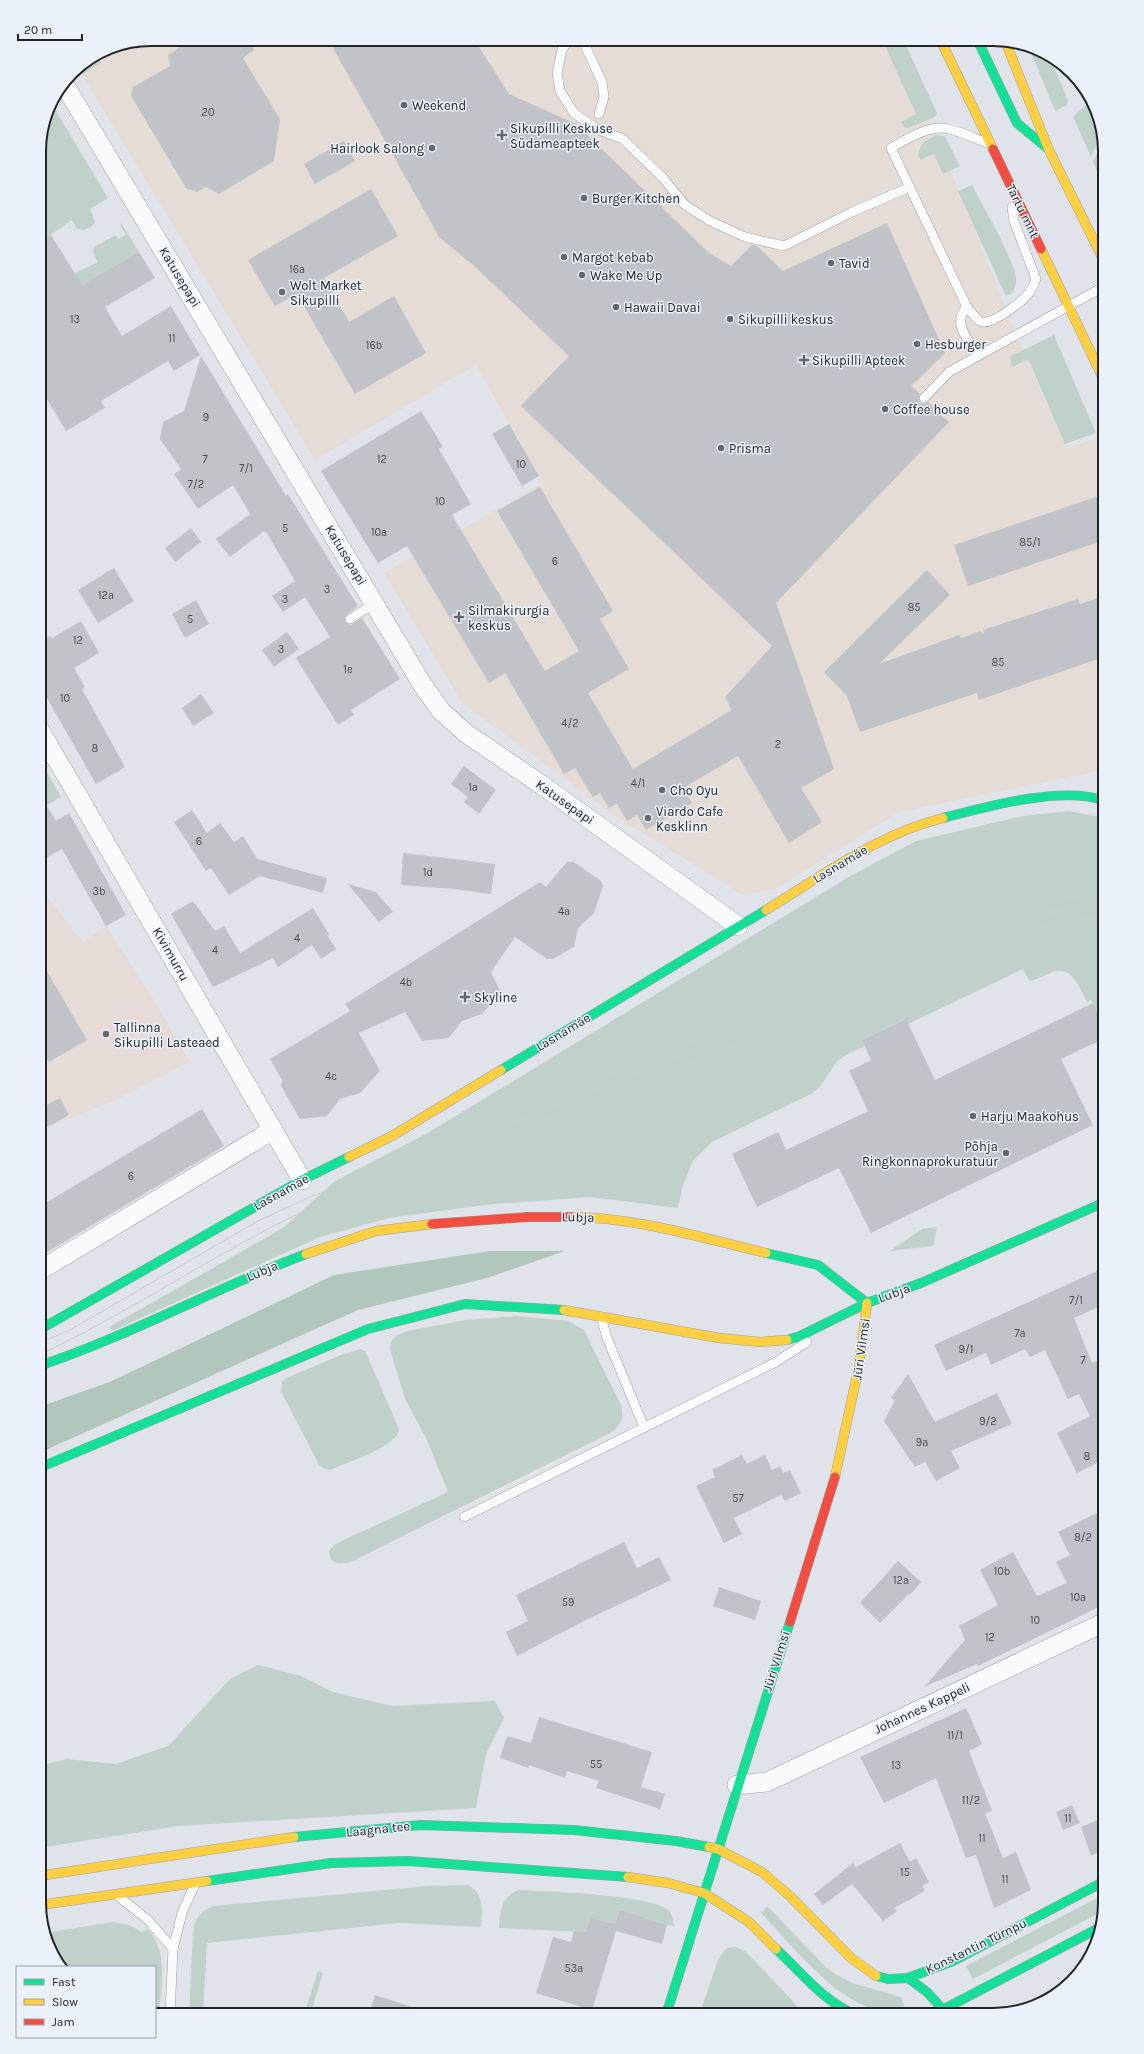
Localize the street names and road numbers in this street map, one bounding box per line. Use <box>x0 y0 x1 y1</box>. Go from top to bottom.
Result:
street label: Tartu mnt <box>1004 182 1042 240</box>
street label: Katusepapi <box>156 244 204 310</box>
street label: Katusepapi <box>322 522 370 588</box>
street label: Katusepapi <box>533 776 597 828</box>
street label: Lasnamäe <box>810 842 870 886</box>
street label: Kivimurru <box>150 924 192 984</box>
street label: Lasnamäe <box>533 1010 593 1054</box>
street label: Lasnamäe <box>251 1170 312 1213</box>
street label: Lubja <box>561 1209 595 1225</box>
street label: Lubja <box>244 1258 280 1284</box>
street label: Lubja <box>876 1280 912 1306</box>
street label: Jüri Vilmsi <box>849 1317 873 1381</box>
street label: Jüri Vilmsi <box>759 1629 793 1693</box>
street label: Johannes Kappeli <box>872 1679 972 1737</box>
street label: Laagna tee <box>345 1818 411 1840</box>
street label: Konstantin Türnpu <box>923 1915 1029 1977</box>

